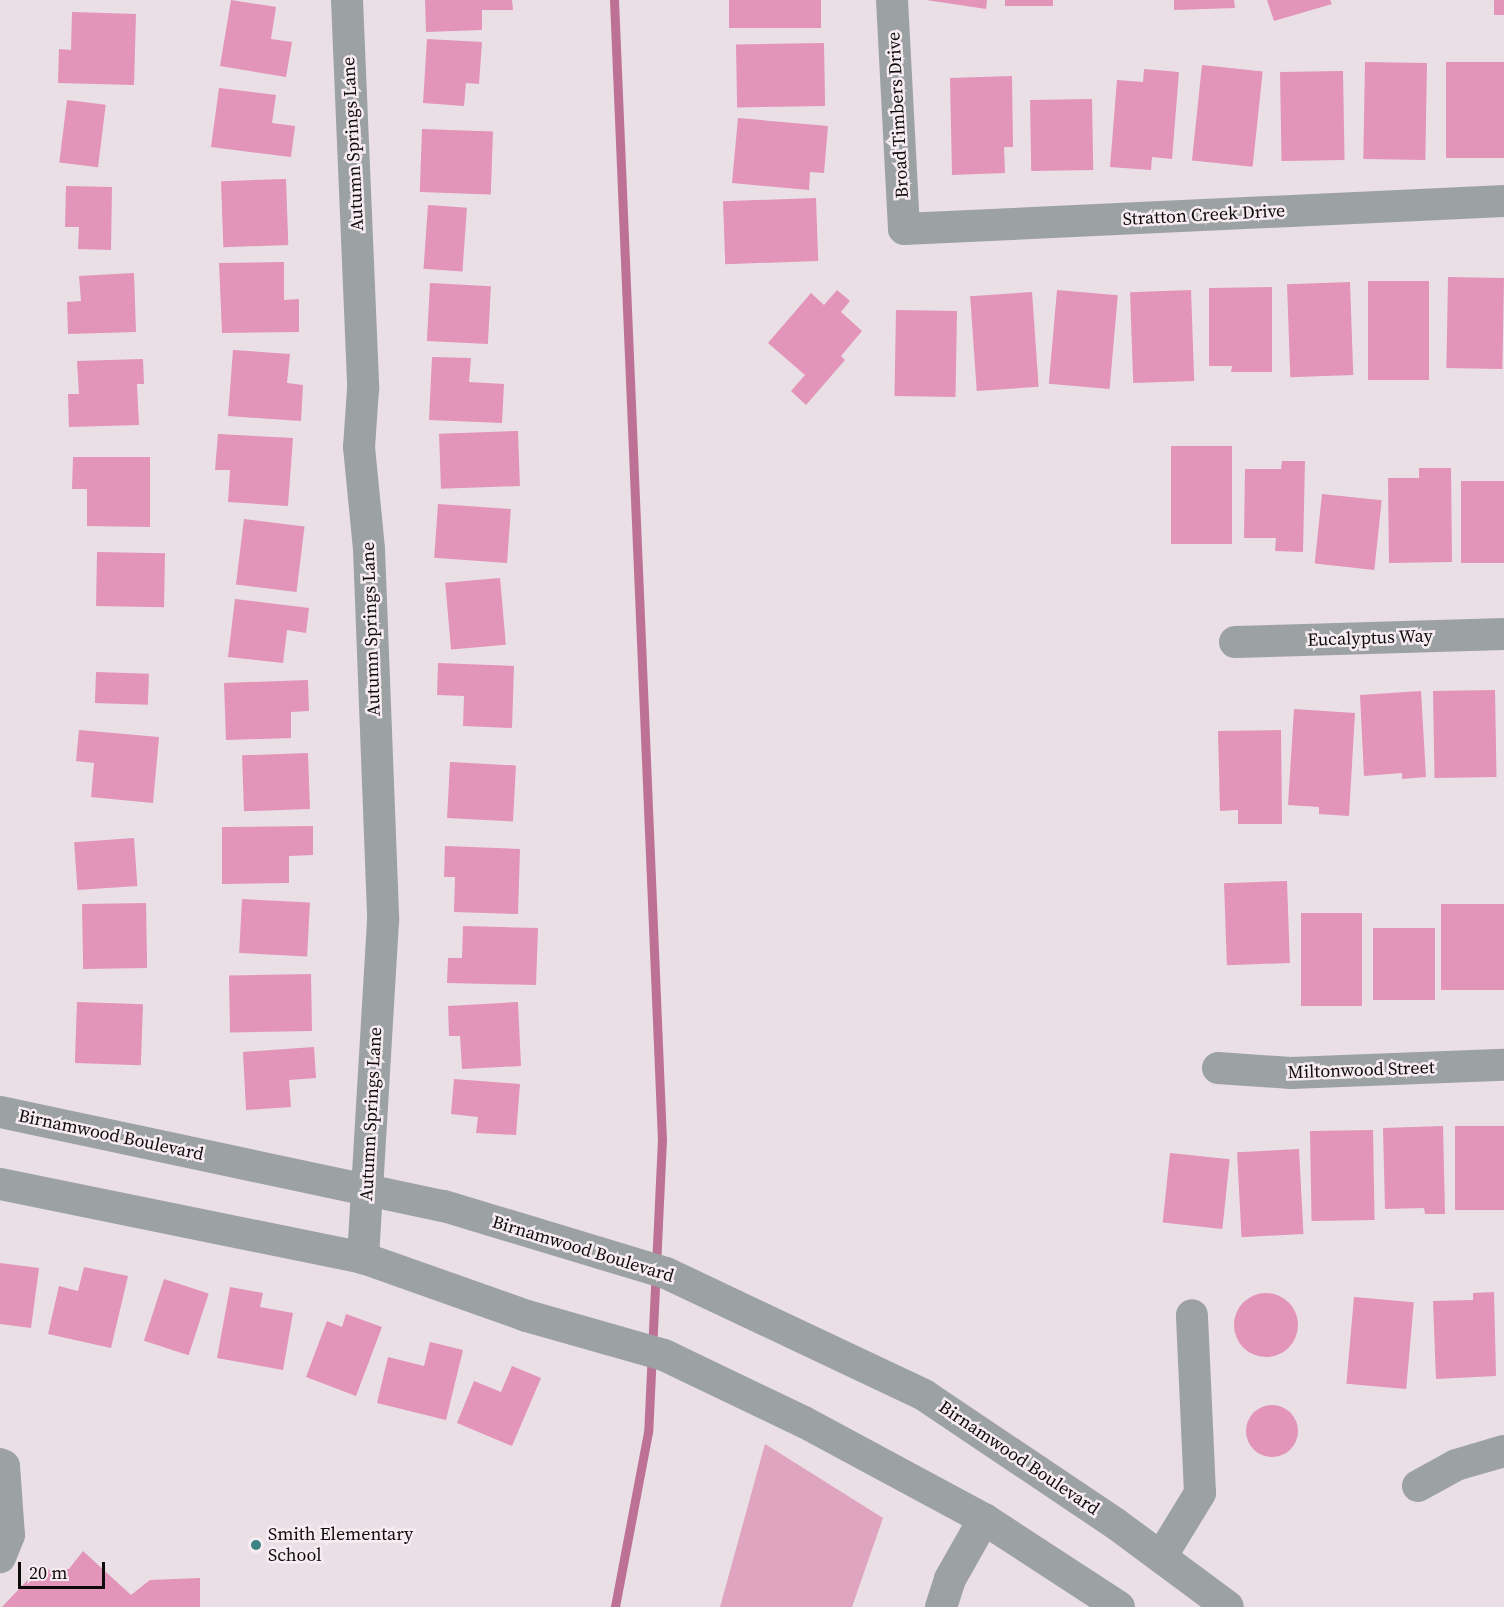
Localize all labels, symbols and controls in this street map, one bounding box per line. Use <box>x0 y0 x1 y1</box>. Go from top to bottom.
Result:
street label: Broad Timbers Drive <box>883 31 913 199</box>
street label: Autumn Springs Lane <box>338 56 368 232</box>
street label: Stratton Creek Drive <box>1122 200 1286 230</box>
street label: Autumn Springs Lane <box>357 541 385 717</box>
street label: Eucalyptus Way <box>1307 625 1433 651</box>
street label: Autumn Springs Lane <box>356 1026 386 1202</box>
street label: Miltonwood Street <box>1287 1057 1435 1083</box>
street label: Birnamwood Boulevard <box>16 1105 206 1165</box>
street label: Birnamwood Boulevard <box>490 1211 676 1287</box>
street label: Birnamwood Boulevard <box>935 1396 1103 1520</box>
place label: Smith Elementary School <box>268 1524 413 1567</box>
marker: Smith Elementary School <box>249 1538 263 1552</box>
scale bar <box>21 1550 108 1588</box>
text: 20 m <box>29 1560 67 1585</box>

